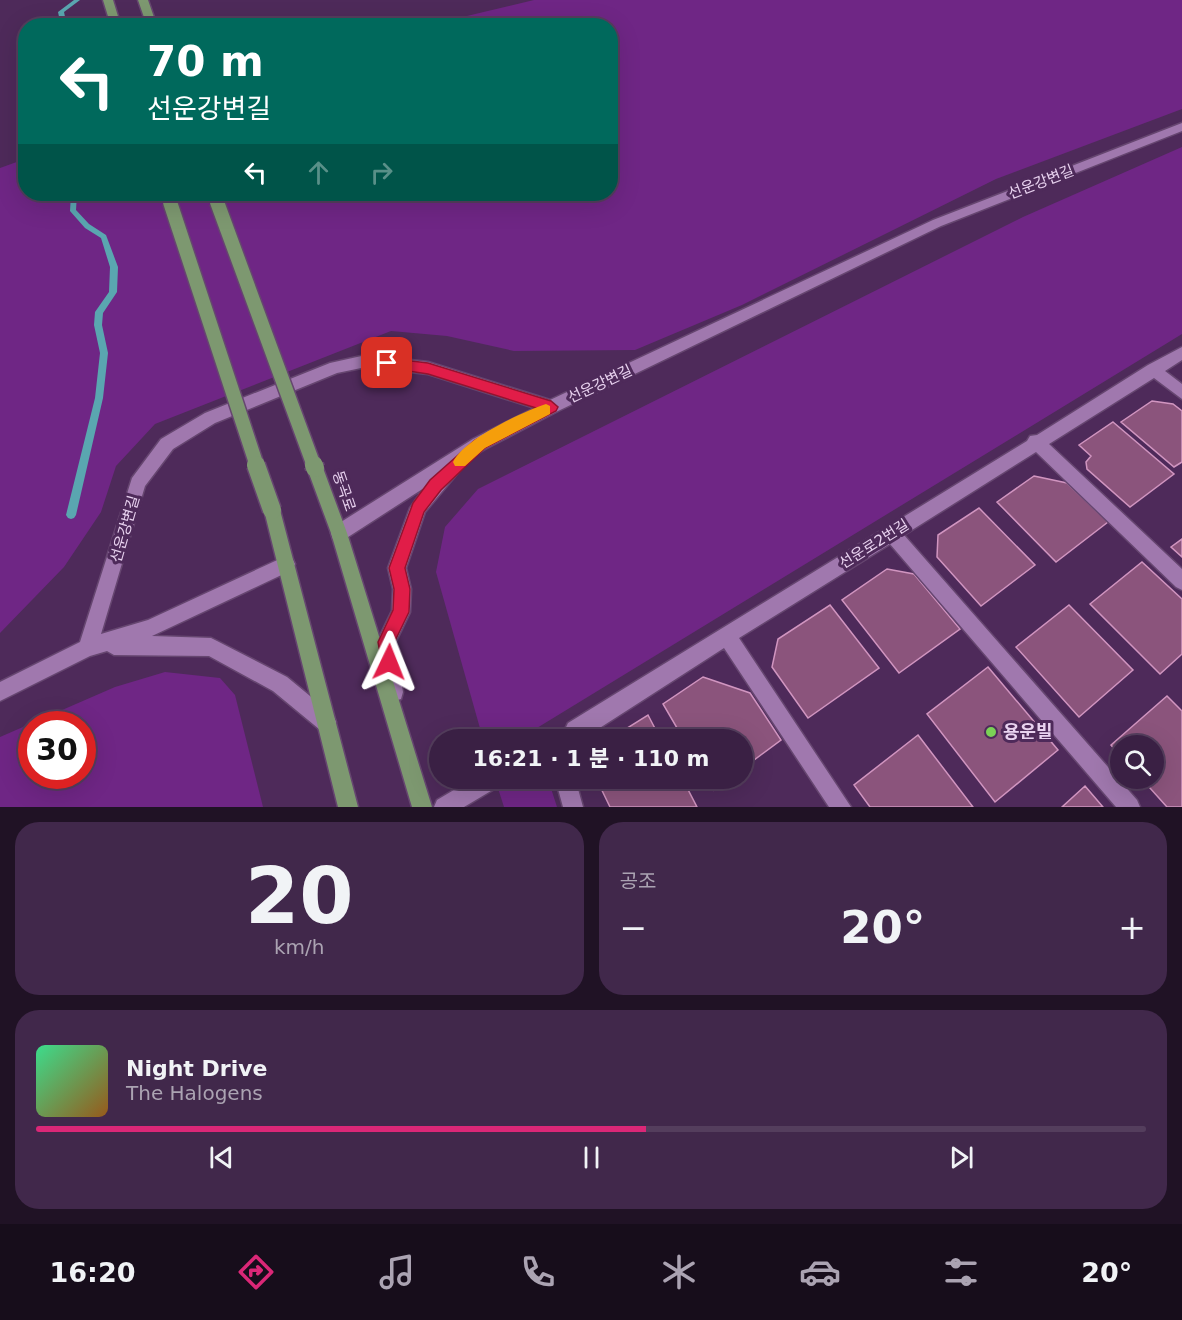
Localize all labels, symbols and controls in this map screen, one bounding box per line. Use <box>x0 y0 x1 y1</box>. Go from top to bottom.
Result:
text: 70 m <box>147 37 264 86</box>
icon: left <box>48 42 126 120</box>
text: 선운강변길 <box>147 93 271 124</box>
icon: left <box>239 156 272 189</box>
icon: ahead <box>302 156 335 189</box>
icon: right <box>365 156 398 189</box>
street label: 선운강변길 <box>1006 161 1076 203</box>
pin <box>361 337 412 388</box>
icon: arrive <box>370 346 403 379</box>
street label: 선운강변길 <box>565 361 635 407</box>
street label: 동곡로 <box>329 468 359 514</box>
street label: 선운강변길 <box>107 493 143 565</box>
street label: 선운로2번길 <box>836 516 912 572</box>
position arrow <box>357 630 421 694</box>
speed limit sign: 30 <box>18 711 96 789</box>
place label: 용운빌 <box>1003 721 1053 742</box>
marker: 용운빌 <box>984 725 998 739</box>
map controls <box>1110 735 1164 789</box>
button: search <box>1110 735 1164 789</box>
text: 16:21 · 1 분 · 110 m <box>472 746 710 771</box>
text: 20 <box>245 851 354 941</box>
text: 공조 <box>620 869 656 893</box>
text: 20° <box>840 901 925 954</box>
text: − <box>620 908 647 947</box>
text: + <box>1118 908 1146 947</box>
text: km/h <box>274 935 324 959</box>
text: Night Drive <box>126 1056 267 1081</box>
text: The Halogens <box>126 1081 263 1105</box>
icon: previous <box>205 1141 238 1174</box>
icon: pause <box>575 1141 608 1174</box>
icon: next <box>945 1141 978 1174</box>
icon: directions <box>235 1251 277 1293</box>
icon: music <box>376 1251 418 1293</box>
icon: phone <box>517 1251 559 1293</box>
icon: climate <box>658 1251 700 1293</box>
icon: car <box>799 1251 841 1293</box>
icon: filters <box>940 1251 982 1293</box>
text: 16:20 <box>50 1257 136 1288</box>
text: 20° <box>1081 1257 1132 1288</box>

